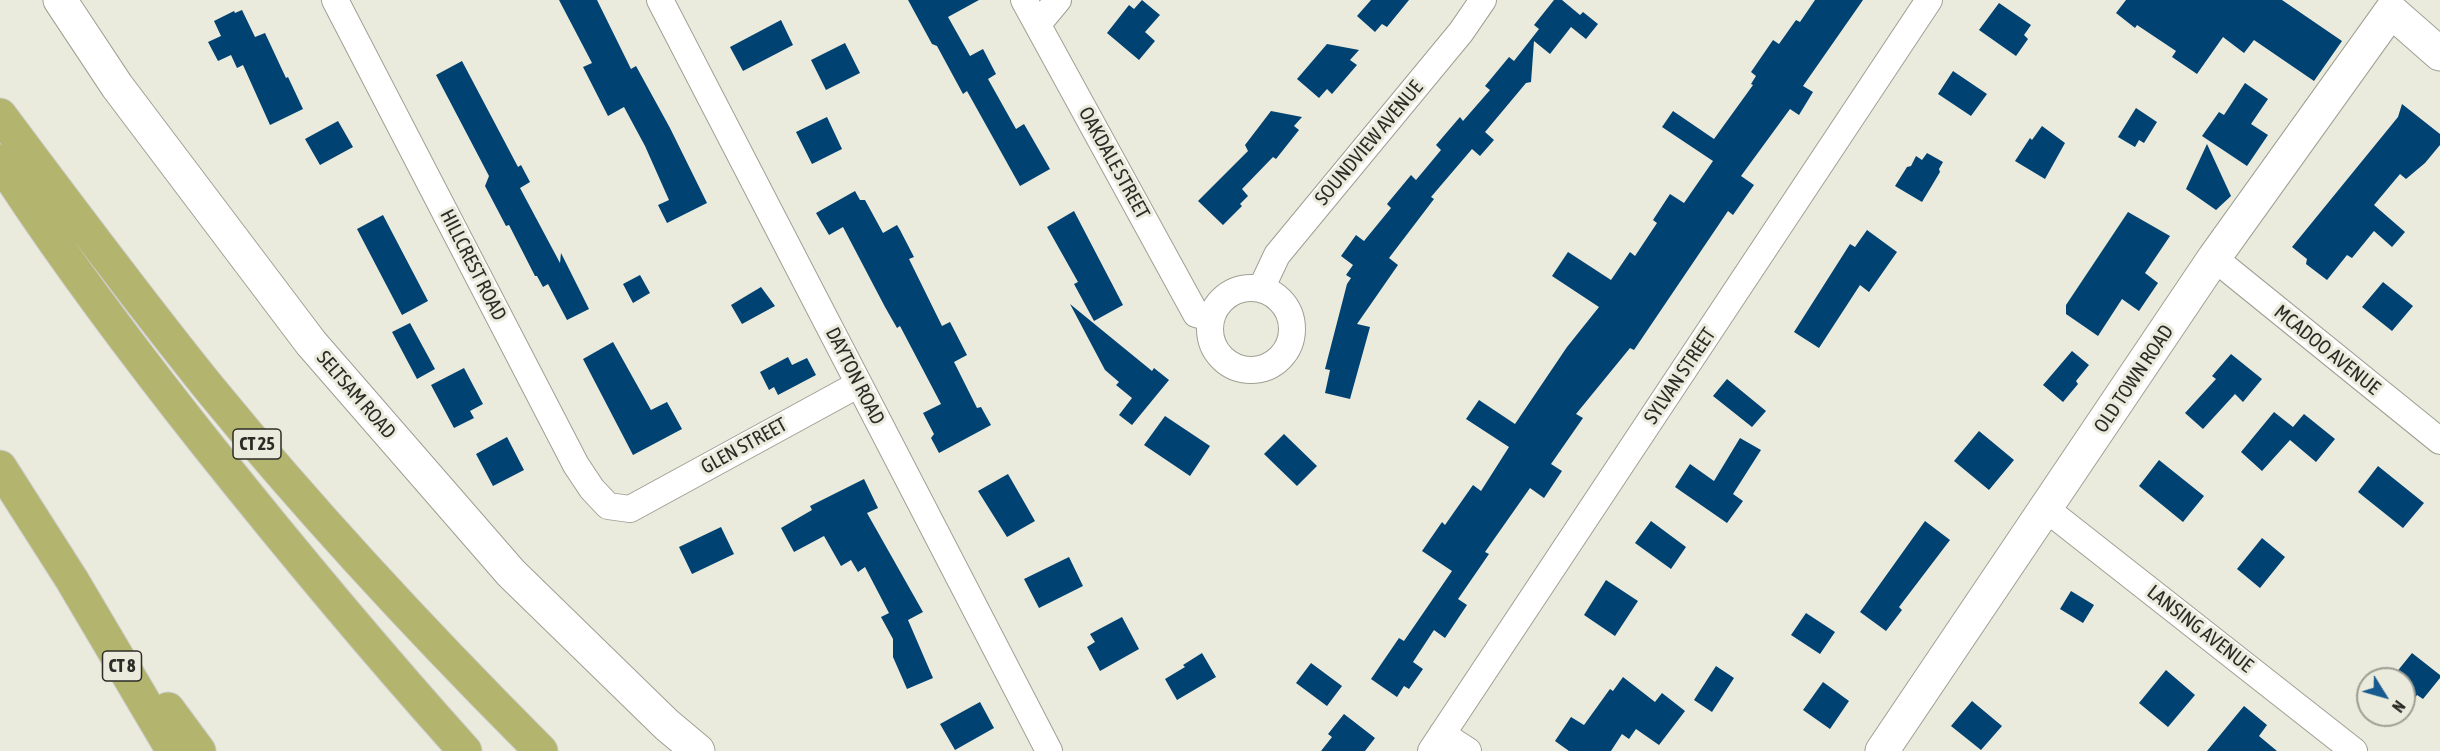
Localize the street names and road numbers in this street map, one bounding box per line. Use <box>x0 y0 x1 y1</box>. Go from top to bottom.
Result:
street label: SOUNDVIEW AVENUE <box>1310 76 1428 210</box>
street label: OAKDALE STREET <box>1073 103 1155 223</box>
street label: HILLCREST ROAD <box>435 205 511 325</box>
street label: MCADOO AVENUE <box>2269 300 2385 400</box>
street label: OLD TOWN ROAD <box>2089 321 2179 437</box>
street label: DAYTON ROAD <box>820 323 890 429</box>
street label: SYLVAN STREET <box>1639 323 1721 429</box>
street label: SELTSAM ROAD <box>311 346 401 444</box>
street label: GLEN STREET <box>697 413 791 479</box>
road number: CT 25 <box>233 429 281 459</box>
street label: LANSING AVENUE <box>2142 580 2258 678</box>
road number: CT 8 <box>102 651 142 681</box>

